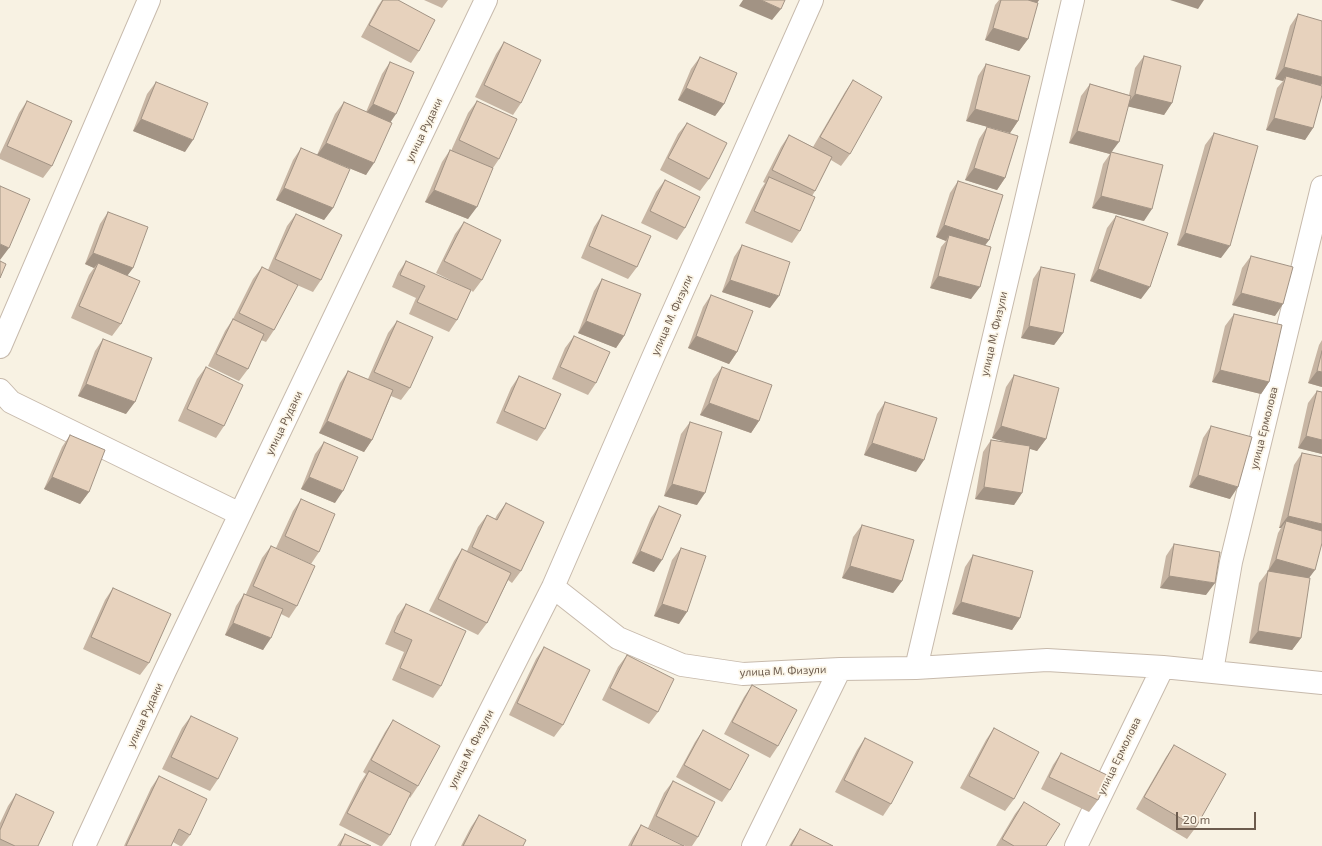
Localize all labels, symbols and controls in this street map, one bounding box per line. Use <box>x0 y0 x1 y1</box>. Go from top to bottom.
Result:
street label: улица Рудаки <box>403 96 445 164</box>
street label: улица М. Физули <box>648 273 696 357</box>
street label: улица М. Физули <box>978 290 1010 378</box>
street label: улица Ермолова <box>1247 385 1281 471</box>
street label: улица Рудаки <box>263 389 305 457</box>
street label: улица М. Физули <box>739 663 827 679</box>
street label: улица Рудаки <box>124 681 166 749</box>
street label: улица М. Физули <box>445 707 497 791</box>
street label: улица Ермолова <box>1094 715 1144 797</box>
scale bar <box>1178 804 1258 830</box>
text: 20 m <box>1183 812 1210 826</box>

